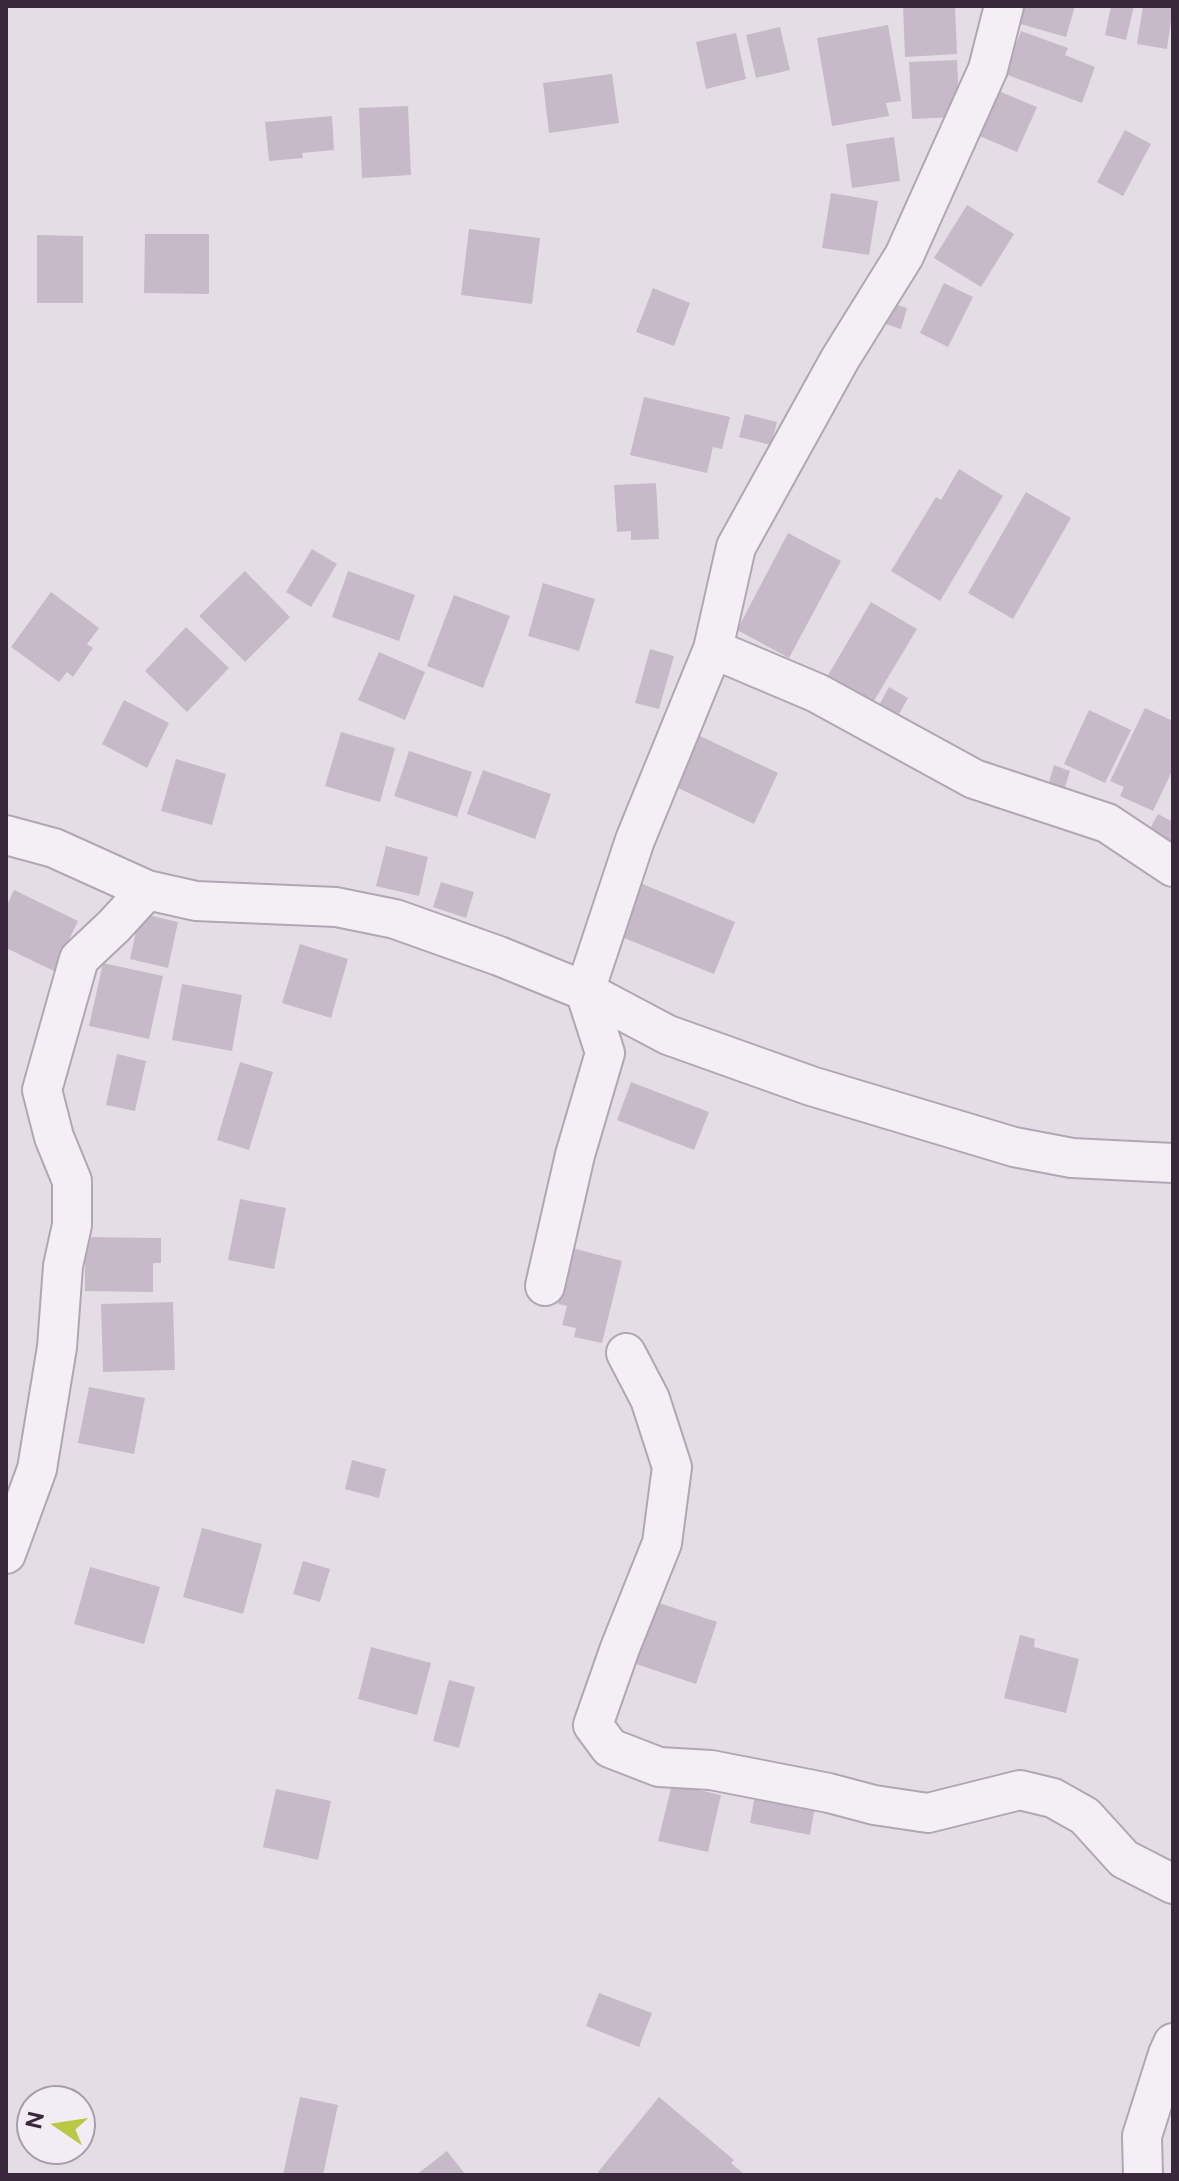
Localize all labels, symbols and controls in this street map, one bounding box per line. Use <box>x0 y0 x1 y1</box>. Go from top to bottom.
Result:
north arrow <box>16 2085 96 2165</box>
text: N <box>20 2109 49 2131</box>

